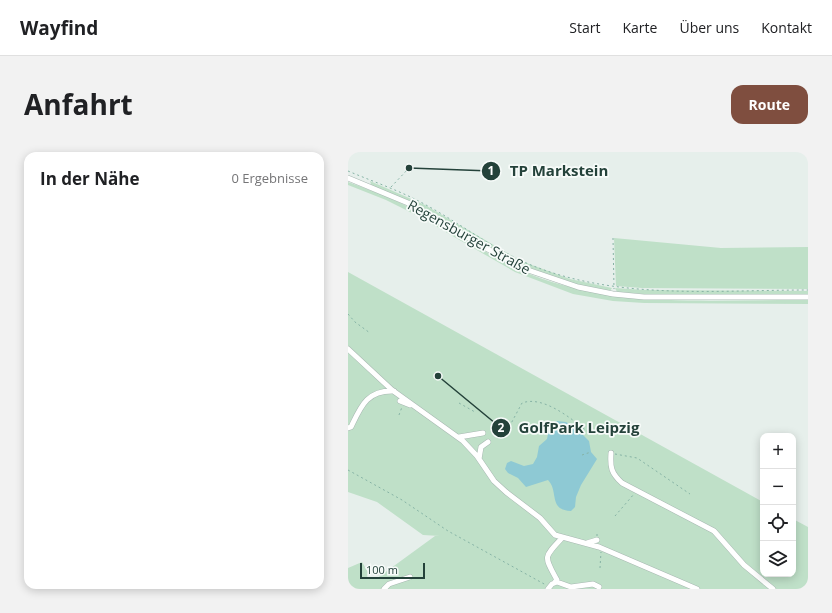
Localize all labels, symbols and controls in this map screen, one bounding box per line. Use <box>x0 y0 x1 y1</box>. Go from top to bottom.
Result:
text: Wayfind <box>20 15 98 41</box>
text: Start <box>569 18 601 37</box>
text: Karte <box>623 18 657 37</box>
text: Über uns <box>679 18 739 37</box>
text: Kontakt <box>761 18 812 37</box>
text: Anfahrt <box>24 85 133 123</box>
button: Route <box>731 85 808 124</box>
callout: TP Markstein <box>481 157 616 184</box>
text: TP Markstein <box>510 160 608 180</box>
text: 1 <box>488 162 494 179</box>
text: In der Nähe <box>40 167 139 190</box>
text: 0 Ergebnisse <box>231 169 308 187</box>
street label: Regensburger Straße <box>404 195 534 278</box>
callout: GolfPark Leipzig <box>491 415 647 442</box>
text: GolfPark Leipzig <box>519 417 640 437</box>
text: 2 <box>498 419 505 436</box>
map controls <box>760 433 796 577</box>
button: + <box>760 433 796 469</box>
button: − <box>760 469 796 505</box>
button: locate <box>760 505 796 541</box>
button: layers <box>760 541 796 577</box>
scale bar <box>360 561 425 580</box>
text: 100 m <box>366 562 398 577</box>

